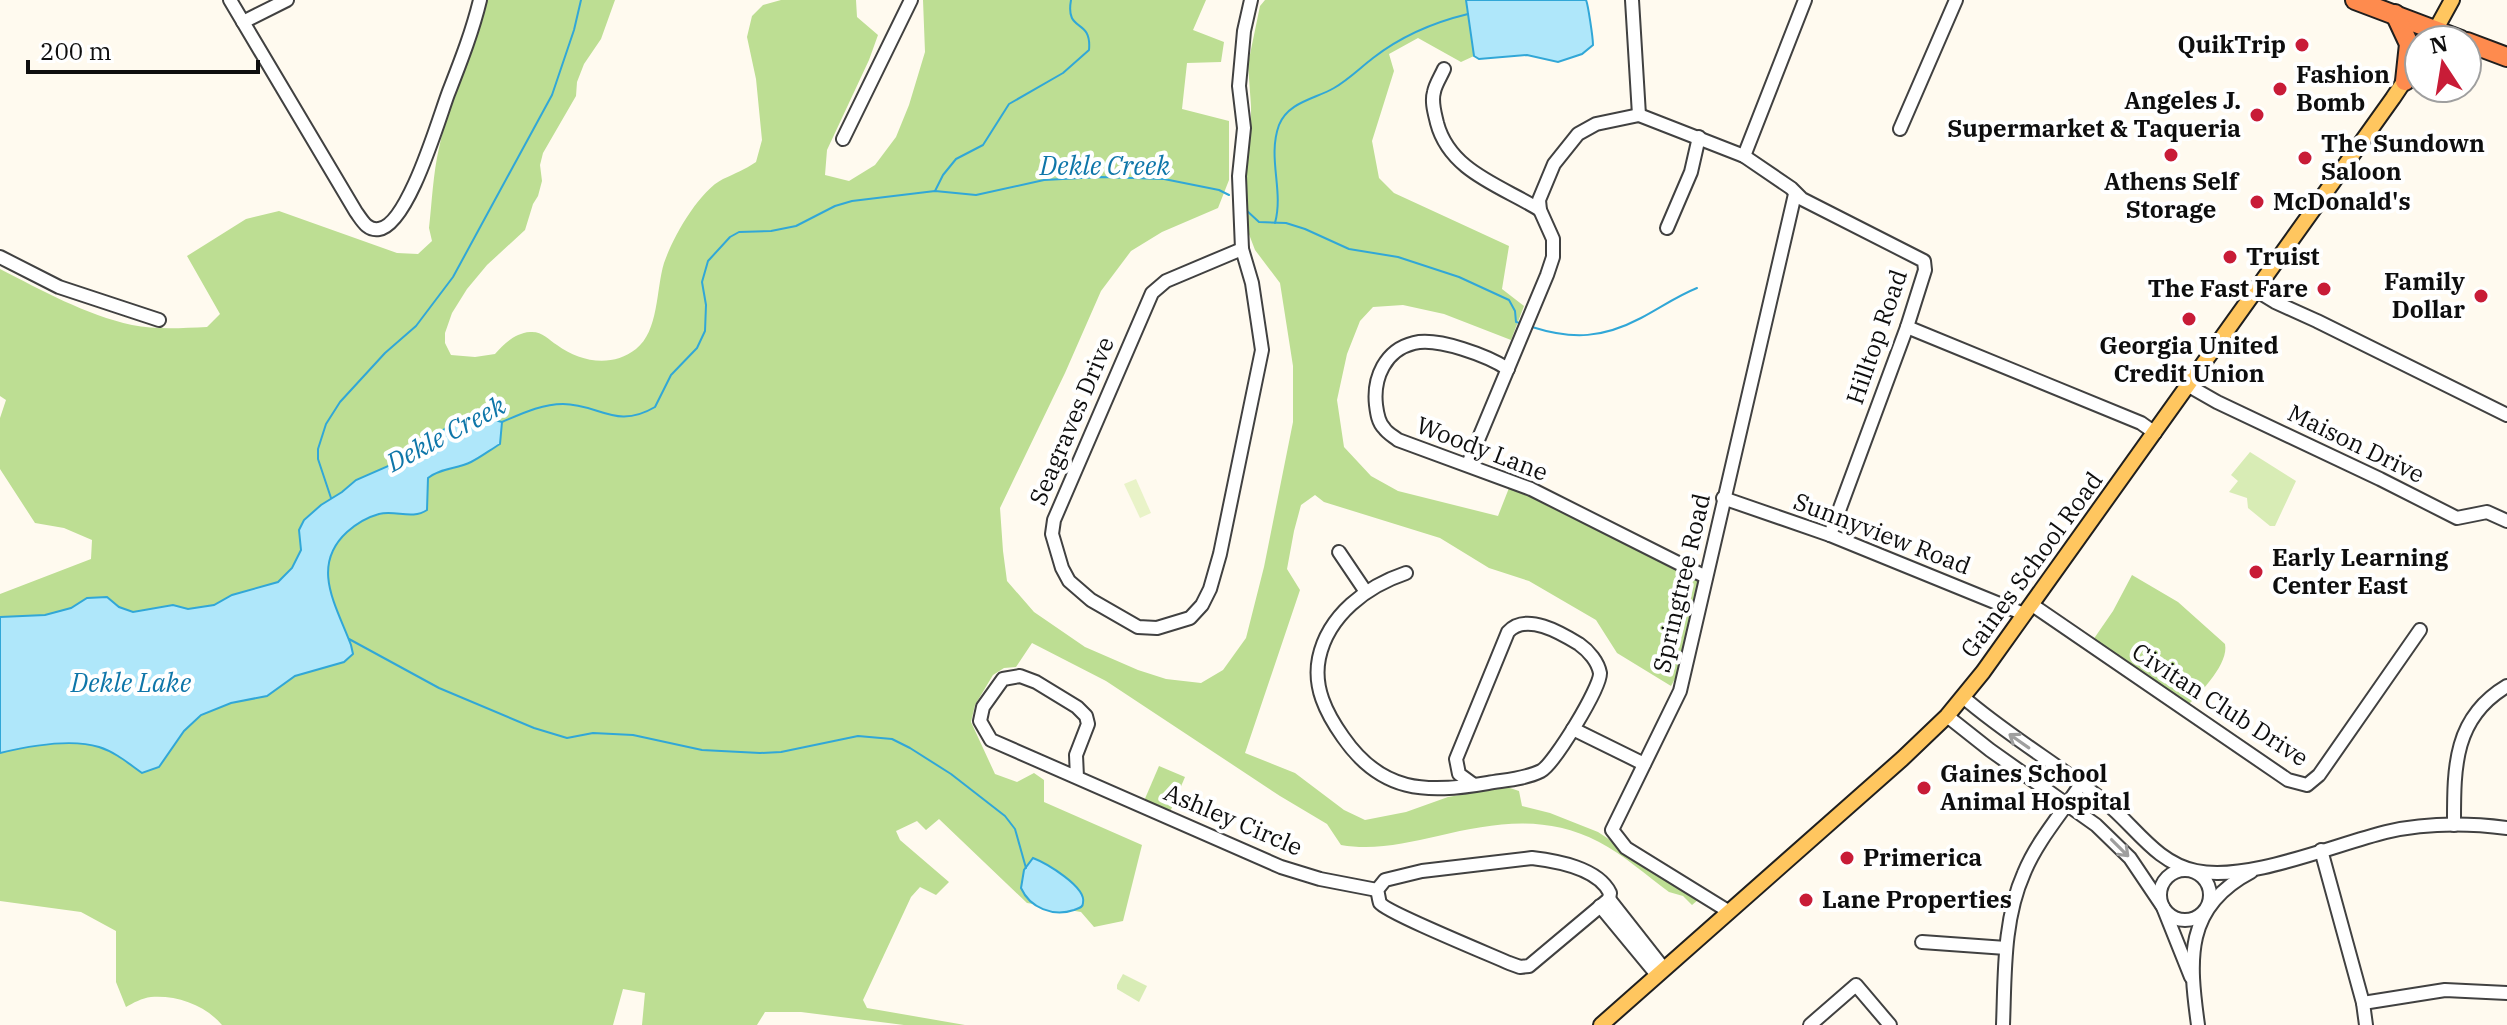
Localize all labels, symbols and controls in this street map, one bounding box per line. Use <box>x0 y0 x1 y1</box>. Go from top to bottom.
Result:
scale bar <box>28 24 258 74</box>
north arrow <box>2403 24 2483 104</box>
place label: QuikTrip <box>2177 28 2286 60</box>
text: N <box>2427 28 2450 60</box>
text: 200 m <box>40 35 112 67</box>
marker: QuikTrip <box>2293 36 2311 54</box>
place label: Fashion Bomb <box>2296 58 2390 118</box>
marker: Fashion Bomb <box>2271 80 2289 98</box>
place label: Angeles J. Supermarket & Taqueria <box>1947 84 2241 144</box>
marker: Angeles J. Supermarket & Taqueria <box>2248 106 2266 124</box>
place label: The Sundown Saloon <box>2321 127 2485 187</box>
marker: Athens Self Storage <box>2162 146 2180 164</box>
water label: Dekle Creek <box>1039 148 1170 182</box>
marker: The Sundown Saloon <box>2296 149 2314 167</box>
place label: Athens Self Storage <box>2104 165 2240 225</box>
place label: McDonald's <box>2273 185 2411 217</box>
marker: McDonald's <box>2248 193 2266 211</box>
place label: Truist <box>2246 240 2319 272</box>
marker: Truist <box>2221 248 2239 266</box>
street label: Hilltop Road <box>1838 265 1914 408</box>
place label: Family Dollar <box>2384 265 2465 325</box>
place label: The Fast Fare <box>2148 272 2308 304</box>
marker: The Fast Fare <box>2315 280 2333 298</box>
marker: Family Dollar <box>2472 287 2490 305</box>
marker: Georgia United Credit Union <box>2180 310 2198 328</box>
place label: Georgia United Credit Union <box>2099 329 2279 389</box>
street label: Seagraves Drive <box>1021 332 1121 510</box>
water label: Dekle Creek <box>379 387 511 479</box>
street label: Maison Drive <box>2283 396 2430 490</box>
street label: Woody Lane <box>1412 408 1553 488</box>
street label: Gaines School Road <box>1953 465 2110 664</box>
street label: Sunnyview Road <box>1789 485 1976 582</box>
street label: Springtree Road <box>1645 490 1717 675</box>
place label: Early Learning Center East <box>2272 541 2448 601</box>
marker: Early Learning Center East <box>2247 563 2265 581</box>
street label: Civitan Club Drive <box>2126 635 2315 773</box>
water label: Dekle Lake <box>70 665 192 699</box>
one-way arrow <box>2008 733 2030 749</box>
place label: Gaines School Animal Hospital <box>1940 757 2131 817</box>
street label: Ashley Circle <box>1159 775 1308 863</box>
marker: Gaines School Animal Hospital <box>1915 779 1933 797</box>
one-way arrow <box>2110 838 2129 857</box>
place label: Primerica <box>1863 841 1983 873</box>
marker: Primerica <box>1838 849 1856 867</box>
place label: Lane Properties <box>1822 883 2012 915</box>
marker: Lane Properties <box>1797 891 1815 909</box>

